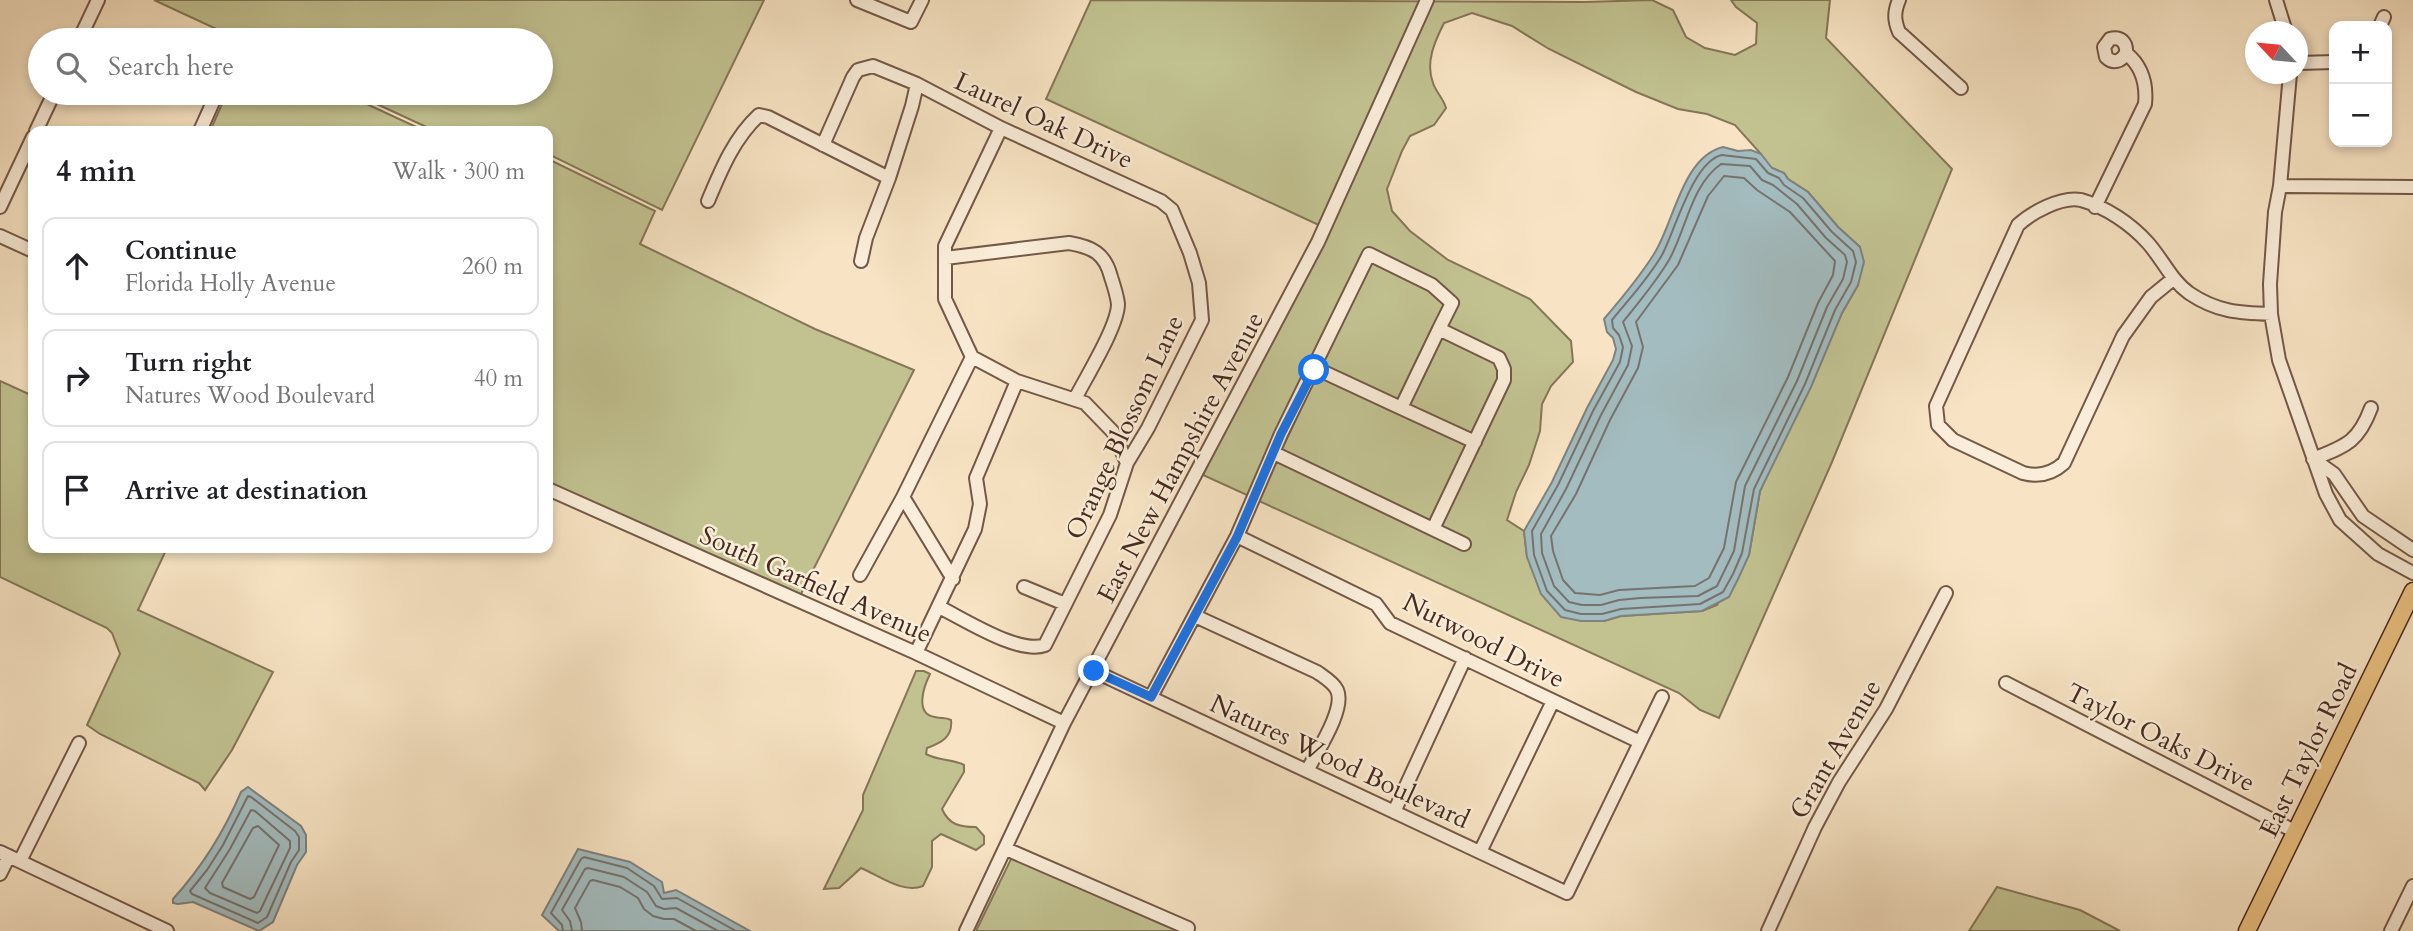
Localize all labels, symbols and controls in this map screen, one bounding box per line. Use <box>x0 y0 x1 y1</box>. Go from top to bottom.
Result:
north arrow <box>2245 21 2308 84</box>
map controls <box>2329 21 2392 147</box>
button: + <box>2329 21 2392 84</box>
search box <box>28 28 553 105</box>
icon: search <box>52 48 90 86</box>
text: Search here <box>108 49 234 84</box>
street label: Laurel Oak Drive <box>949 64 1139 177</box>
button: − <box>2329 84 2392 147</box>
text: 4 min <box>56 151 136 192</box>
text: Walk · 300 m <box>392 156 525 187</box>
text: Continue <box>125 233 237 268</box>
icon: ahead <box>58 247 96 285</box>
text: 260 m <box>462 251 523 282</box>
text: Florida Holly Avenue <box>125 268 336 299</box>
street label: East New Hampshire Avenue <box>1089 306 1272 609</box>
street label: Orange Blossom Lane <box>1057 309 1192 545</box>
text: Turn right <box>125 345 252 380</box>
route start <box>1298 354 1329 385</box>
icon: right <box>58 359 96 397</box>
text: 40 m <box>474 363 523 394</box>
text: Natures Wood Boulevard <box>125 380 375 411</box>
icon: arrive <box>58 471 96 509</box>
text: Arrive at destination <box>125 473 368 508</box>
street label: South Garfield Avenue <box>694 518 937 651</box>
street label: Nutwood Drive <box>1397 585 1571 696</box>
route end <box>1078 655 1109 686</box>
street label: East Taylor Road <box>2251 657 2366 843</box>
street label: Grant Avenue <box>1781 673 1889 825</box>
street label: Taylor Oaks Drive <box>2060 675 2261 800</box>
street label: Natures Wood Boulevard <box>1204 686 1475 837</box>

